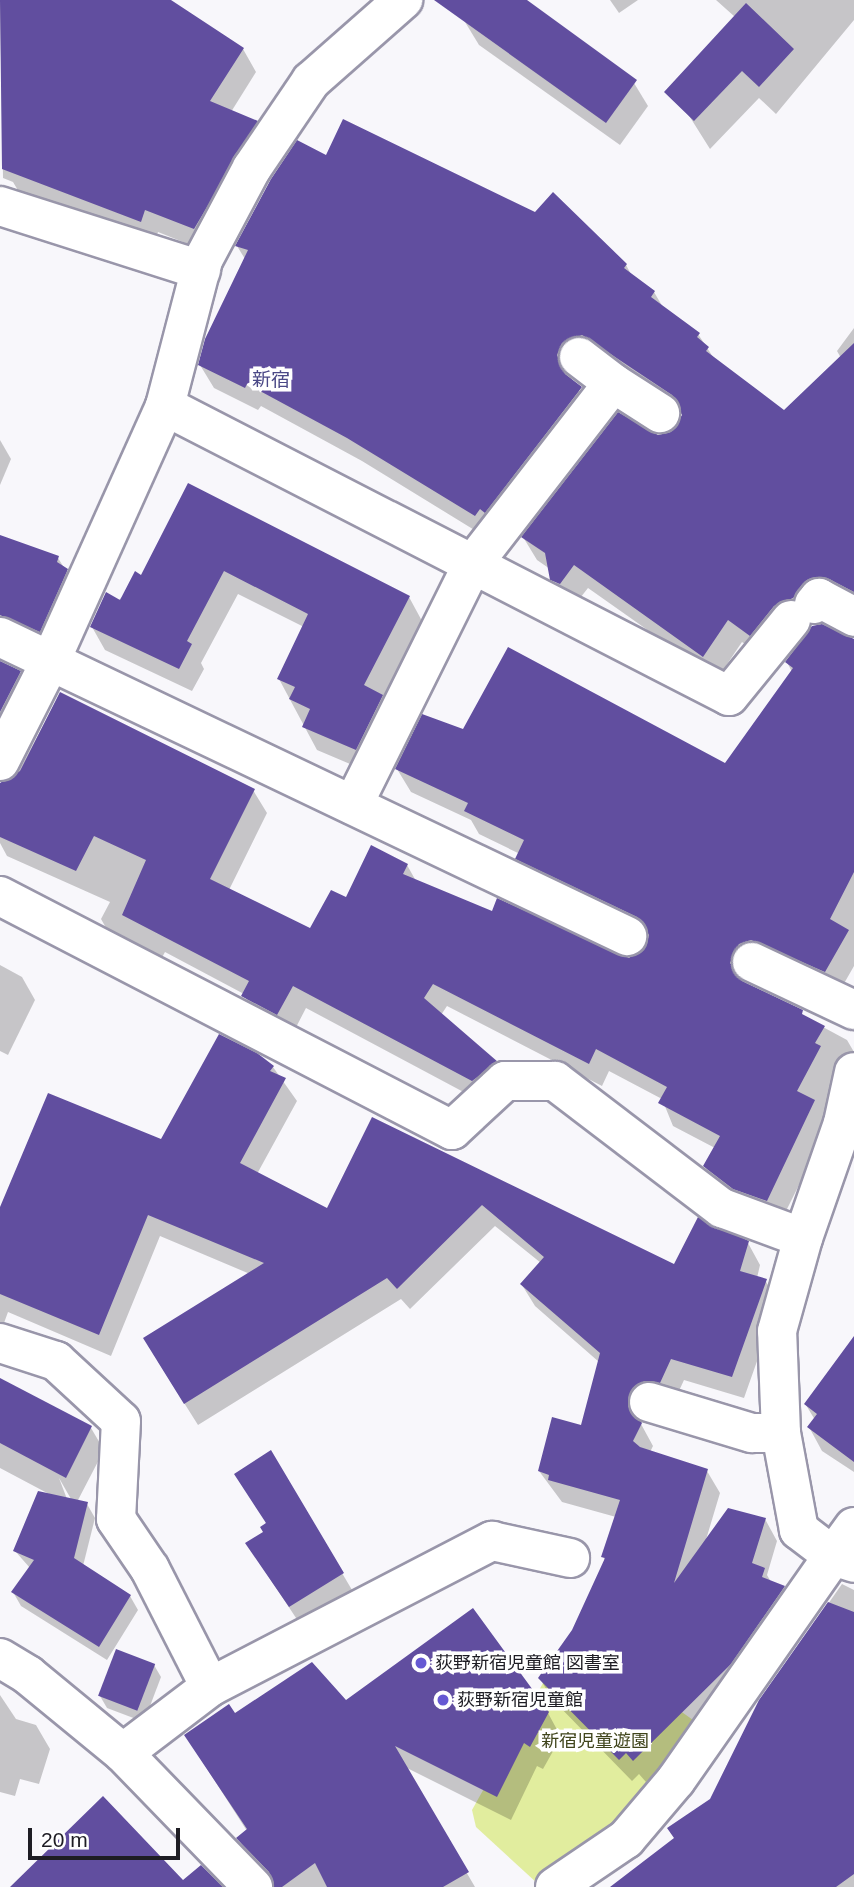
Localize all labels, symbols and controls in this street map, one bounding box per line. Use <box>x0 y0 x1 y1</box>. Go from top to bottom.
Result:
district label: 新宿 <box>252 369 290 391</box>
place label: 荻野新宿児童館 図書室 <box>435 1652 620 1674</box>
marker: 荻野新宿児童館 図書室 <box>413 1655 429 1671</box>
place label: 荻野新宿児童館 <box>457 1689 583 1711</box>
marker: 荻野新宿児童館 <box>435 1692 451 1708</box>
park label: 新宿児童遊園 <box>541 1730 649 1752</box>
scale bar <box>32 1814 184 1858</box>
text: 20 m <box>41 1828 88 1851</box>

